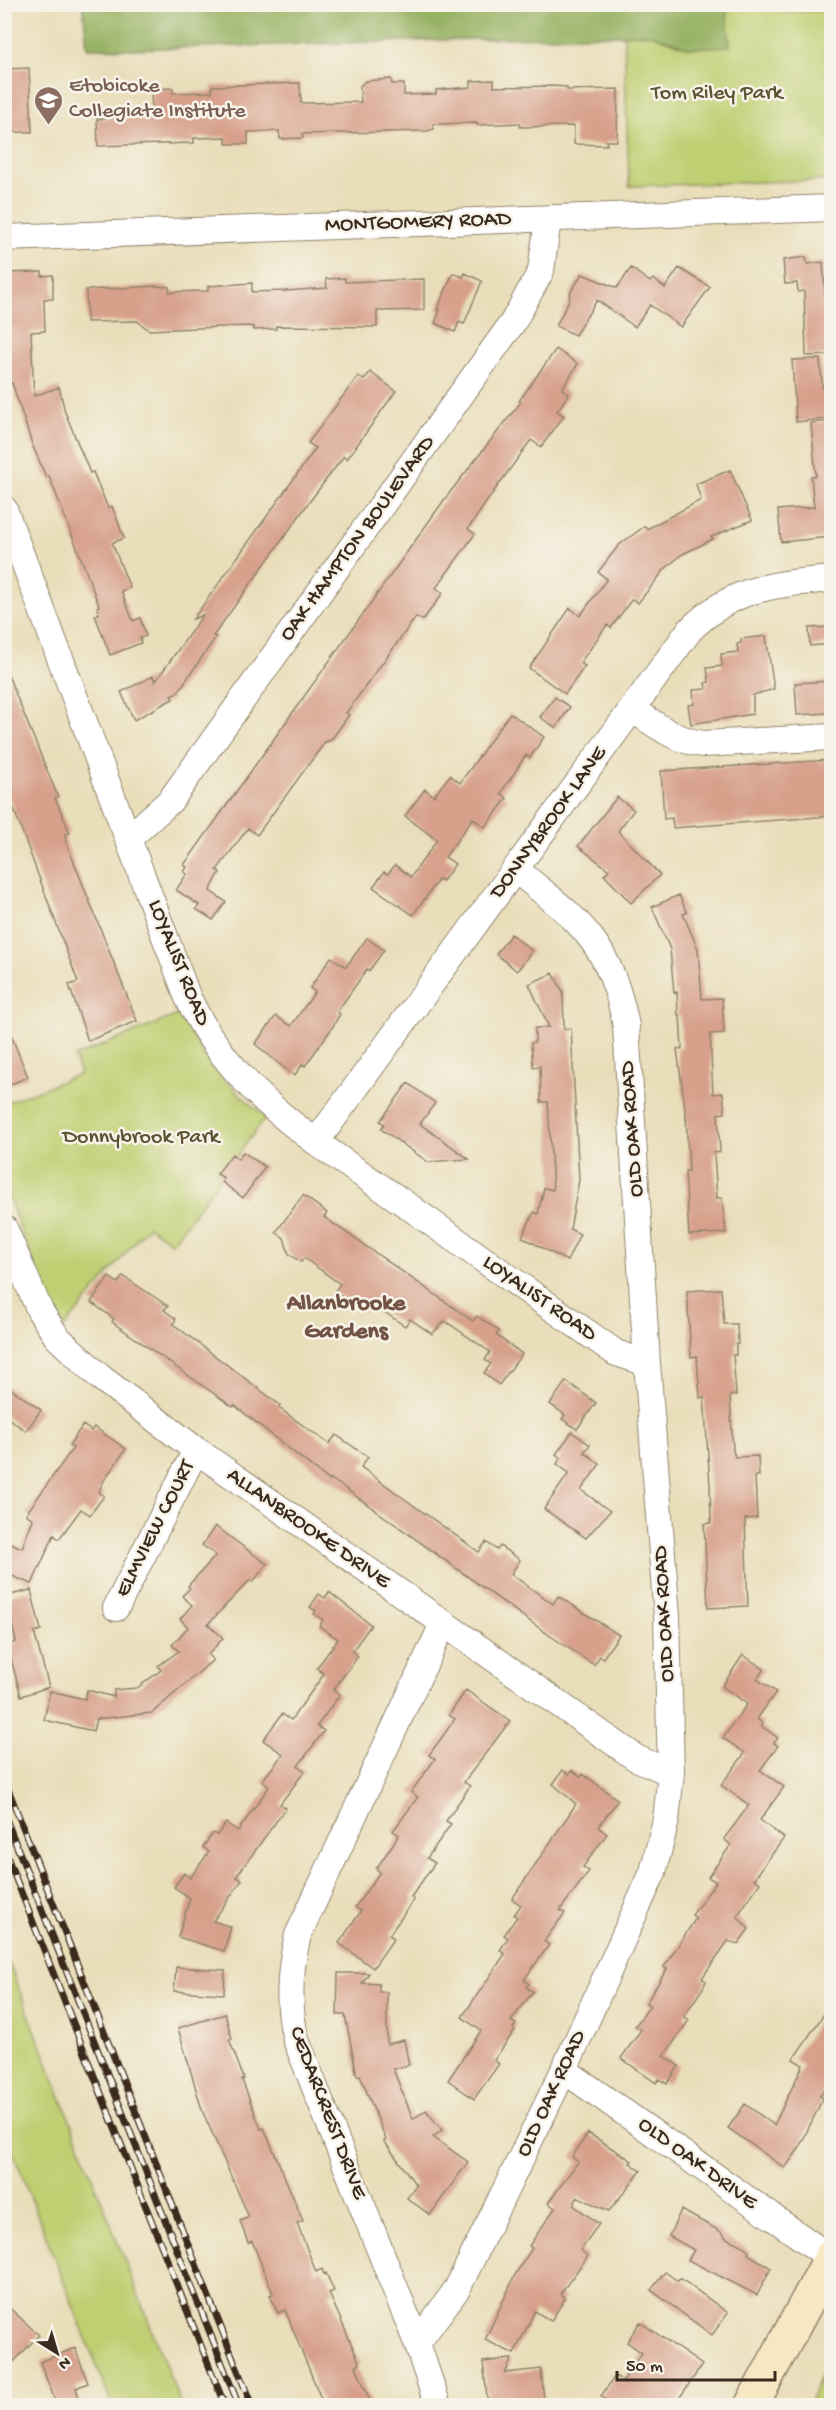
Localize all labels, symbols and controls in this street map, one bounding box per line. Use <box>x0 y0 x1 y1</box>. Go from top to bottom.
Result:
place label: Etobicoke Collegiate Institute <box>69 74 246 125</box>
park label: Tom Riley Park <box>649 81 785 107</box>
school or university icon: Etobicoke Collegiate Institute <box>32 84 64 126</box>
street label: MONTGOMERY ROAD <box>324 207 512 239</box>
street label: OAK HAMPTON BOULEVARD <box>275 431 442 647</box>
street label: DONNYBROOK LANE <box>484 741 614 906</box>
street label: LOYALIST ROAD <box>141 896 215 1031</box>
street label: OLD OAK ROAD <box>615 1059 651 1198</box>
park label: Donnybrook Park <box>61 1125 222 1151</box>
street label: LOYALIST ROAD <box>477 1250 602 1348</box>
district label: Allanbrooke Gardens <box>286 1290 407 1347</box>
street label: ELMVIEW COURT <box>110 1455 202 1602</box>
street label: ALLANBROOKE DRIVE <box>221 1463 396 1596</box>
street label: OLD OAK ROAD <box>648 1545 682 1683</box>
street label: CEDARCREST DRIVE <box>282 2023 372 2204</box>
street label: OLD OAK ROAD <box>511 2026 593 2161</box>
street label: OLD OAK DRIVE <box>632 2112 763 2217</box>
north arrow <box>27 2323 87 2383</box>
scale bar <box>617 2344 774 2382</box>
text: N <box>54 2351 74 2373</box>
text: 50 m <box>626 2357 663 2378</box>

